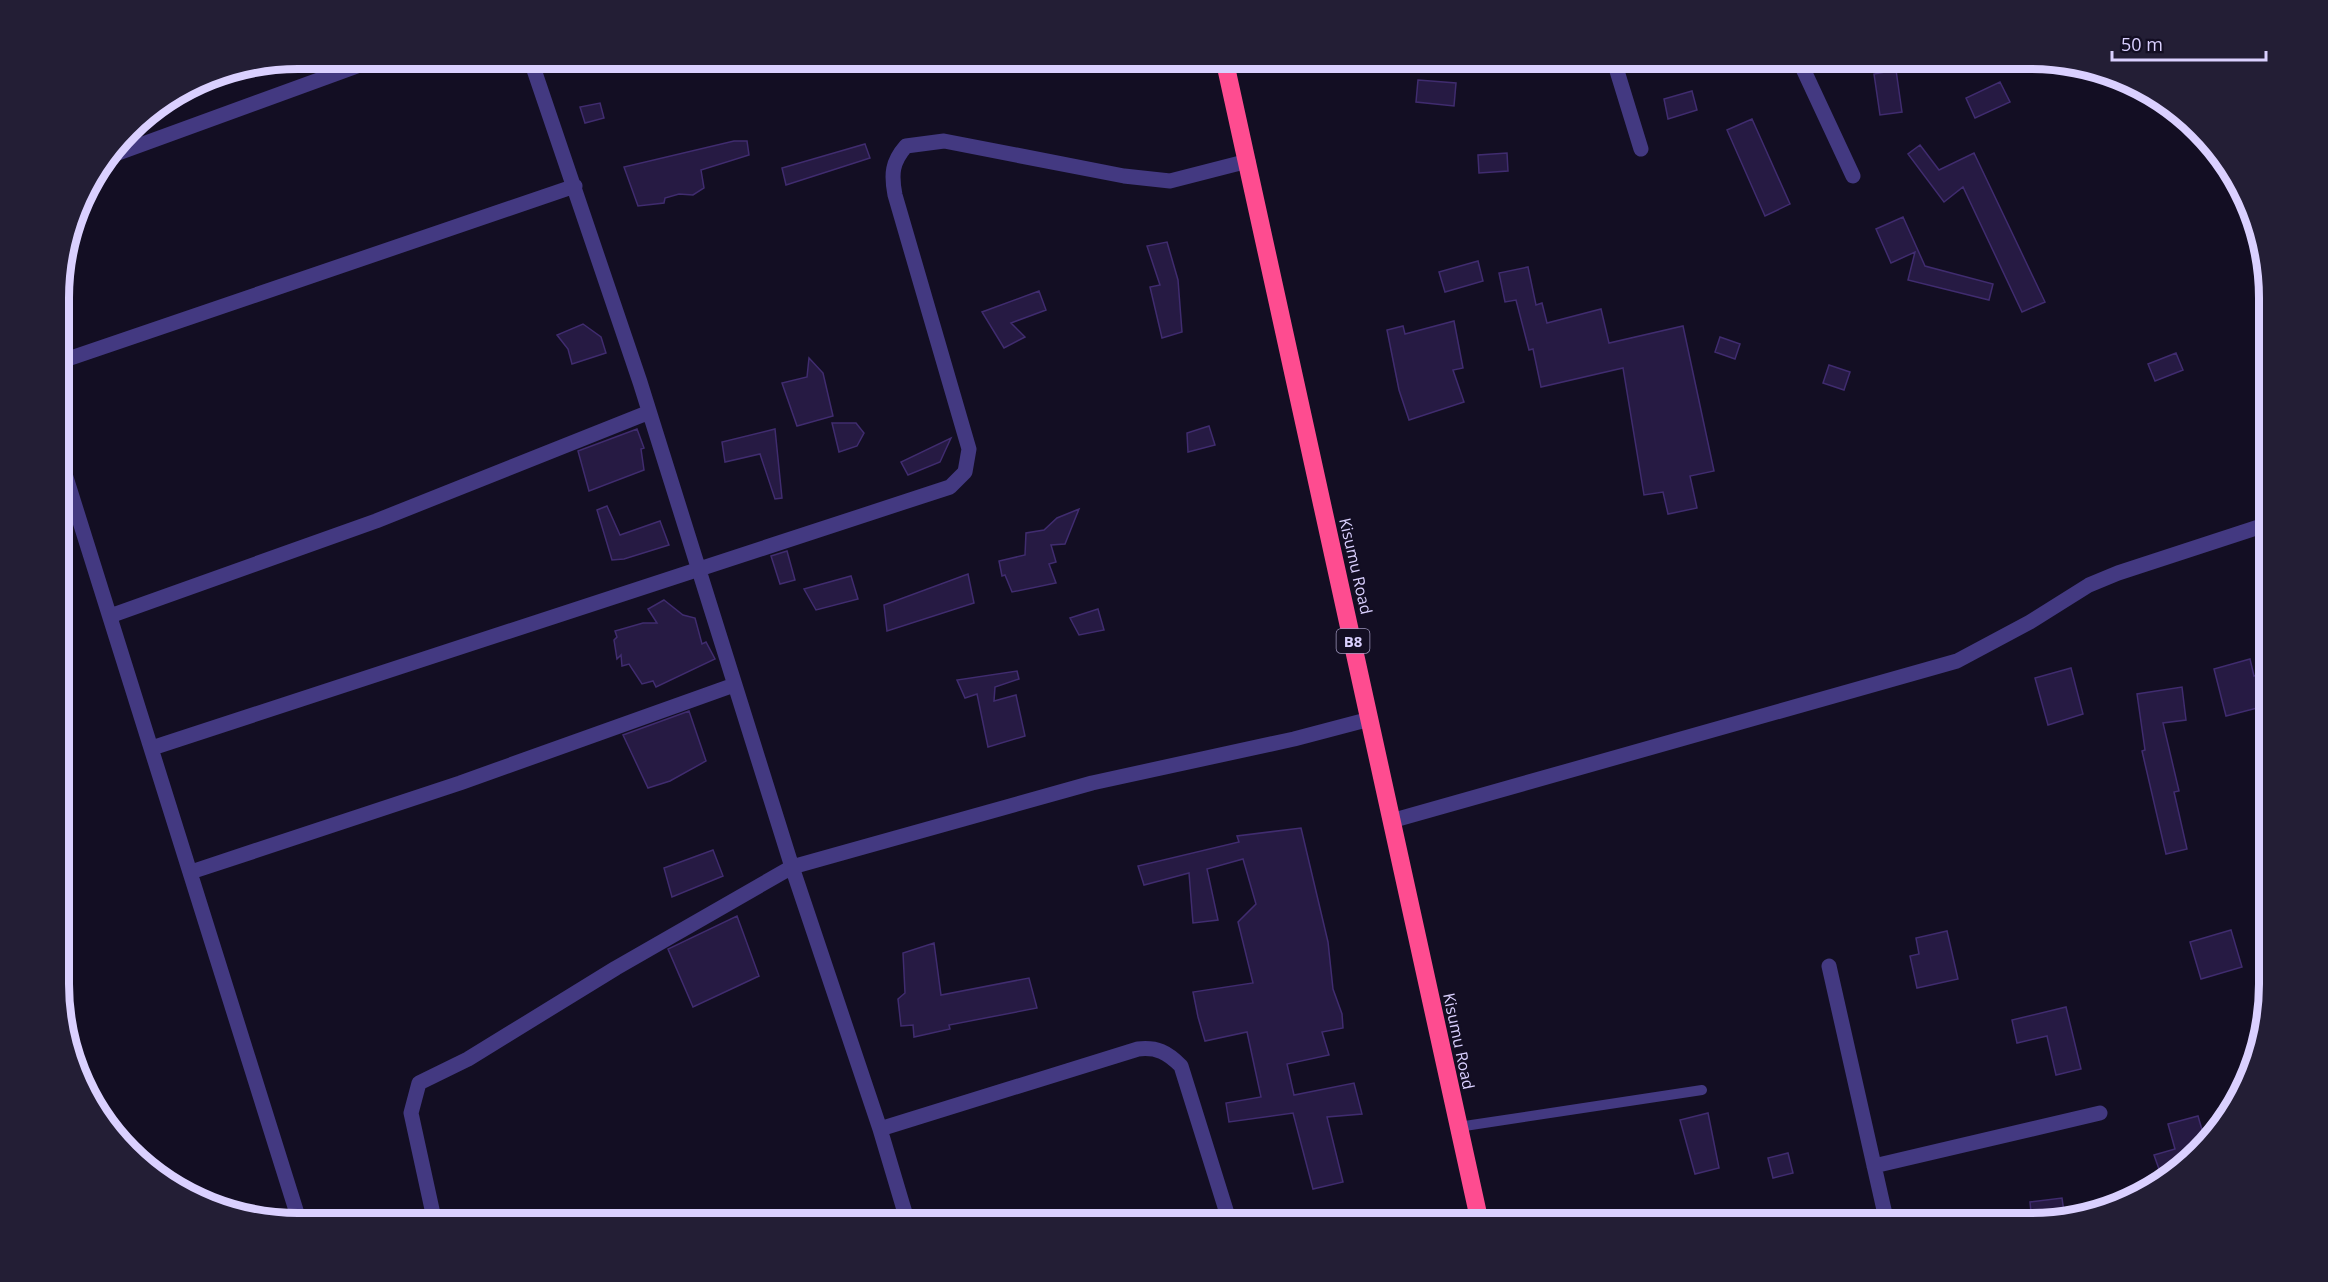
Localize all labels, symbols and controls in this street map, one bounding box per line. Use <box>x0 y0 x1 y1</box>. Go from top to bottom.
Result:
scale bar <box>2112 24 2266 62</box>
text: 50 m <box>2121 32 2163 56</box>
street label: Kisumu Road <box>1334 516 1378 616</box>
road number: B8 <box>1336 629 1370 653</box>
street label: Kisumu Road <box>1438 991 1480 1091</box>

